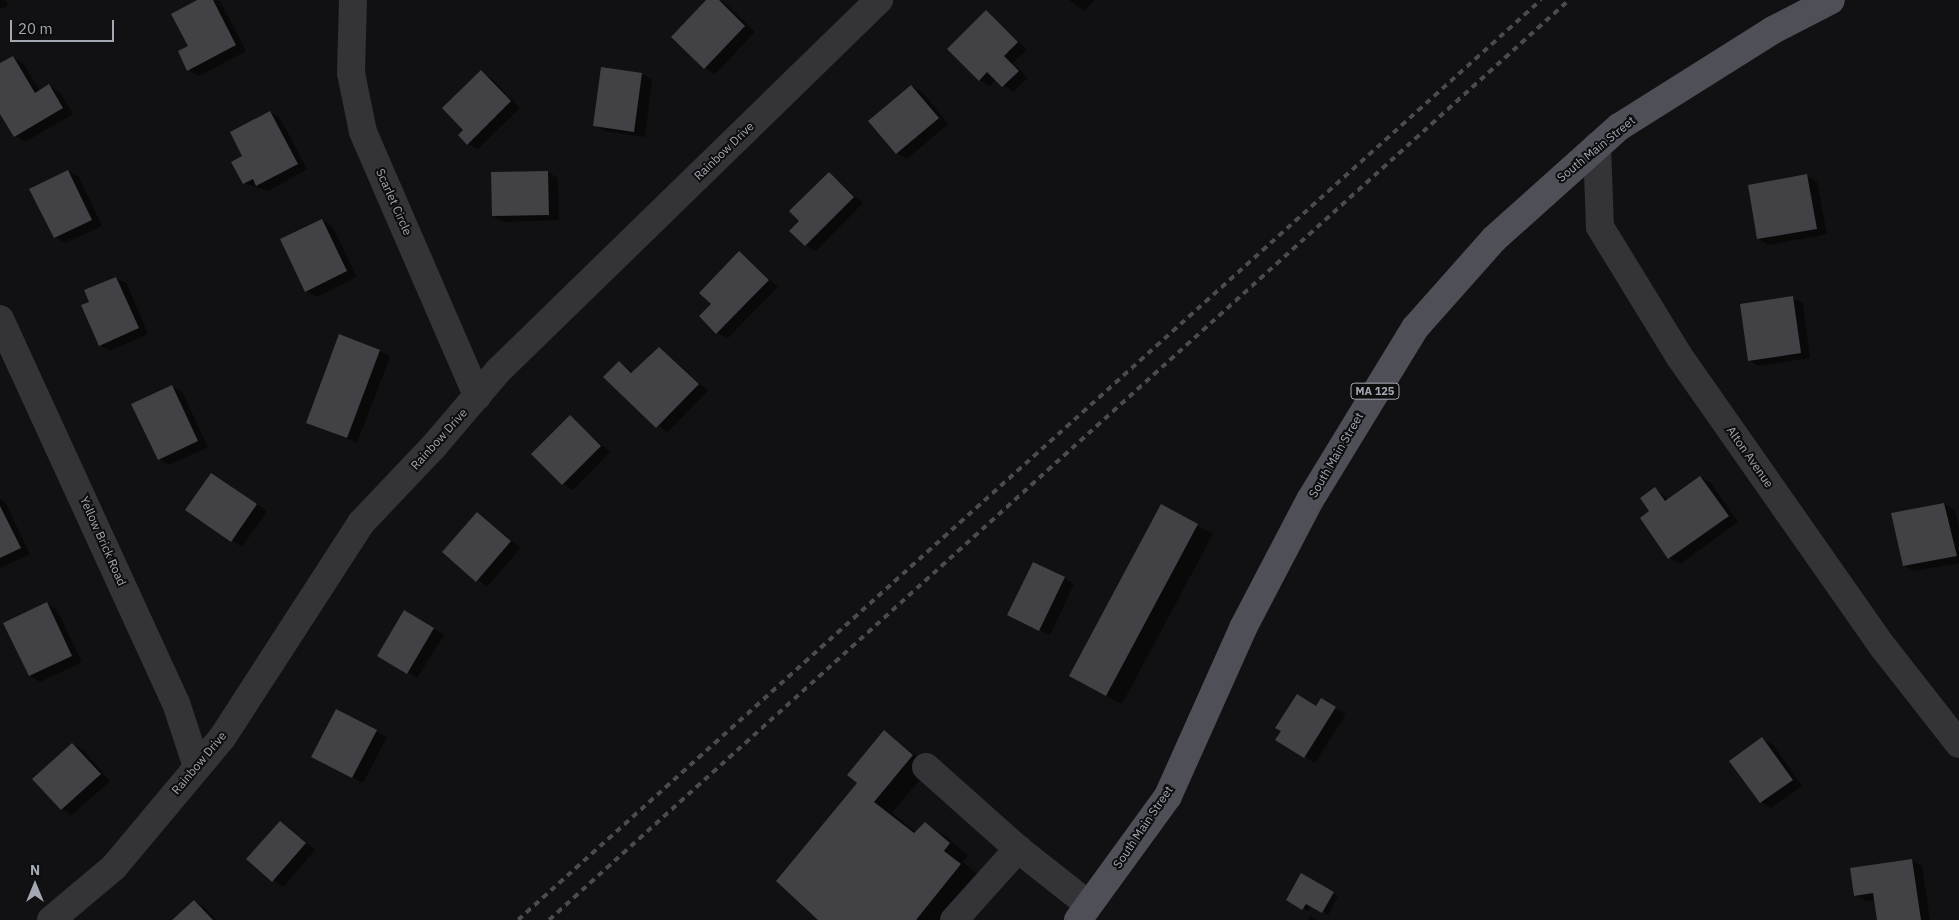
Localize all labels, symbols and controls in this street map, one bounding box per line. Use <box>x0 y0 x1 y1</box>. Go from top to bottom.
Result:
scale bar <box>12 10 116 42</box>
text: 20 m <box>18 19 53 38</box>
street label: South Main Street <box>1554 113 1638 185</box>
street label: Rainbow Drive <box>691 119 757 183</box>
street label: Scarlet Circle <box>373 166 415 238</box>
road number: MA 125 <box>1350 382 1400 400</box>
street label: Rainbow Drive <box>408 405 470 473</box>
street label: South Main Street <box>1306 410 1366 500</box>
street label: Alton Avenue <box>1724 424 1776 490</box>
street label: Yellow Brick Road <box>77 494 129 588</box>
street label: Rainbow Drive <box>169 729 229 797</box>
street label: South Main Street <box>1110 783 1176 871</box>
north arrow <box>10 860 60 910</box>
text: N <box>30 861 40 879</box>

